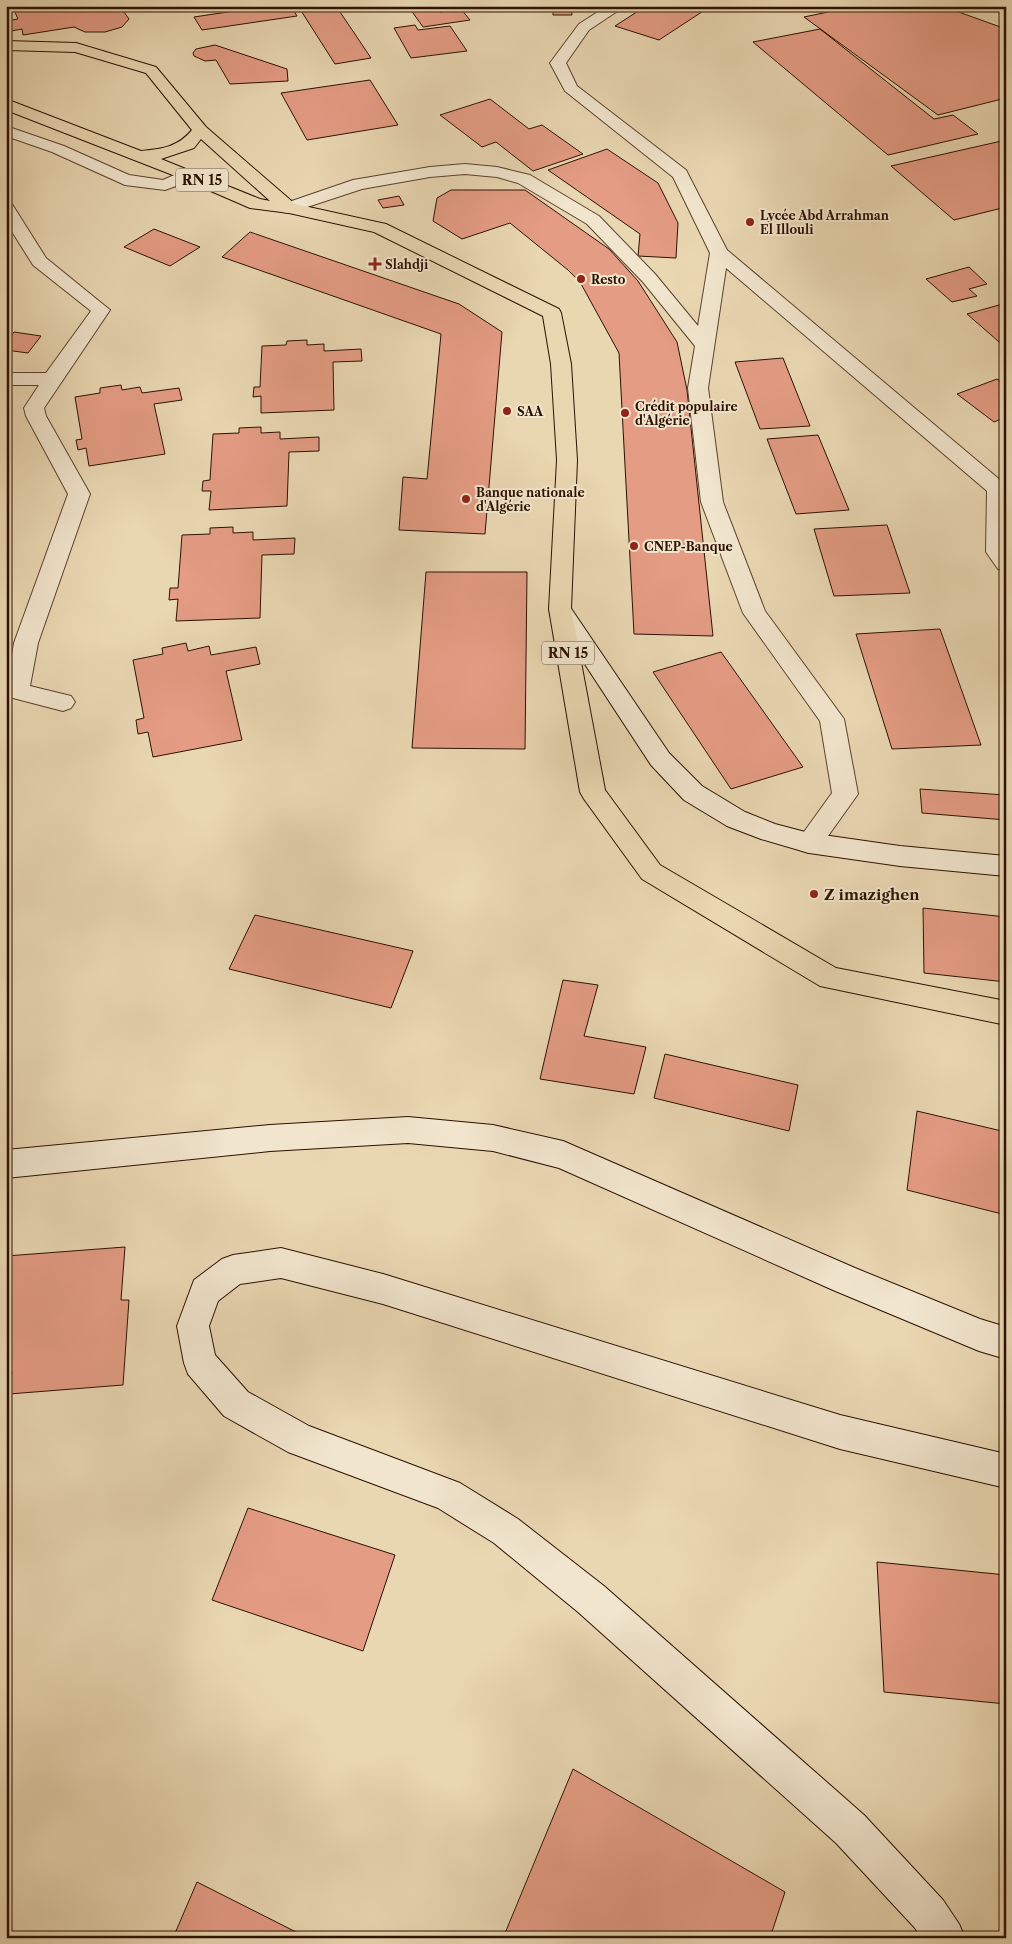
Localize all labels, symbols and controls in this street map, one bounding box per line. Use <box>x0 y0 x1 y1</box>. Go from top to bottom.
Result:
road number: RN 15 <box>176 168 228 192</box>
place label: Lycée Abd Arrahman El Illouli <box>760 208 890 237</box>
marker: Lycée Abd Arrahman El Illouli <box>744 216 756 228</box>
place label: Slahdji <box>385 257 429 272</box>
marker: Slahdji <box>369 258 381 270</box>
place label: Resto <box>591 272 626 287</box>
marker: Resto <box>575 273 587 285</box>
place label: Crédit populaire d'Algérie <box>635 399 738 428</box>
place label: SAA <box>517 404 544 419</box>
marker: SAA <box>501 405 513 417</box>
marker: Crédit populaire d'Algérie <box>619 407 631 419</box>
place label: Banque nationale d'Algérie <box>476 485 585 514</box>
marker: Banque nationale d'Algérie <box>460 493 472 505</box>
place label: CNEP-Banque <box>644 539 733 554</box>
marker: CNEP-Banque <box>628 540 640 552</box>
road number: RN 15 <box>542 641 594 664</box>
place label: Z imazighen <box>824 885 920 904</box>
marker: Z imazighen <box>808 888 820 900</box>

